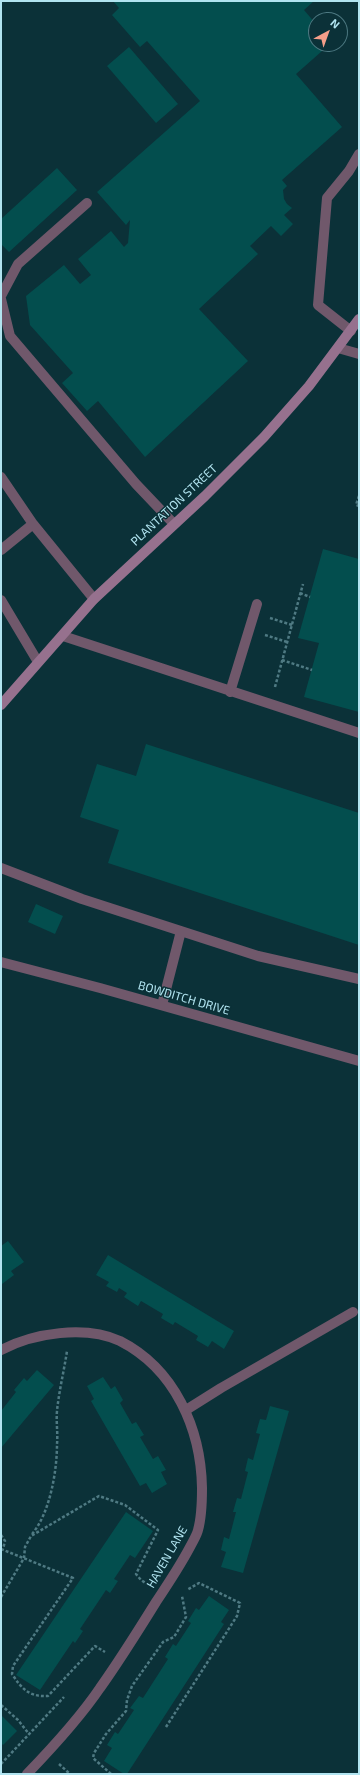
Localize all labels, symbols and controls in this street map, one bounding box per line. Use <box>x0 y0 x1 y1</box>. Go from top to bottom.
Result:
north arrow <box>308 12 348 52</box>
text: N <box>328 16 343 31</box>
street label: PLANTATION STREET <box>128 461 220 549</box>
street label: BOWDITCH DRIVE <box>136 978 232 1018</box>
street label: HAVEN LANE <box>144 1524 190 1590</box>

